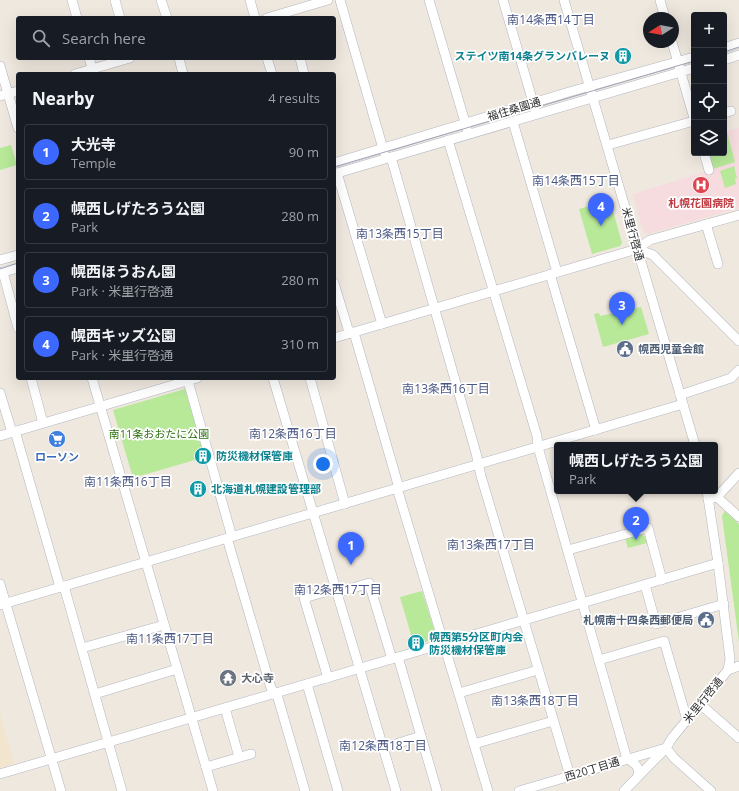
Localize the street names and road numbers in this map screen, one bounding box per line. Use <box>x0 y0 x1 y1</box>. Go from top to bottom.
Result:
street label: 福住桑園通 <box>485 93 542 124</box>
street label: 米里行啓通 <box>619 205 648 262</box>
street label: 米里行啓通 <box>679 674 726 726</box>
street label: 西20丁目通 <box>563 753 621 784</box>

